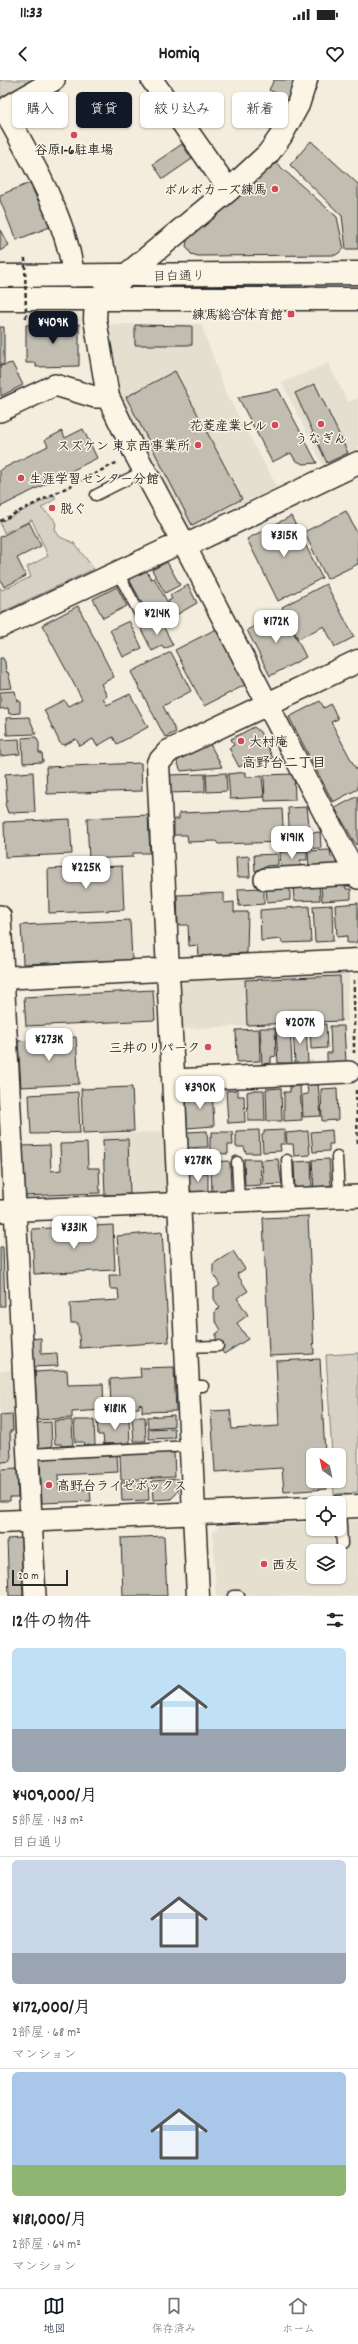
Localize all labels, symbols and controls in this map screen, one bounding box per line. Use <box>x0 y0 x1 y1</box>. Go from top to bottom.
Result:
text: 11:33 <box>20 3 42 25</box>
text: Homiq <box>159 42 199 67</box>
icon: back <box>12 43 34 65</box>
icon: heart <box>324 43 346 65</box>
chip: 購入 <box>12 92 68 128</box>
chip: 賃貸 <box>76 92 132 128</box>
chip: 絞り込み <box>140 92 224 128</box>
chip: 新着 <box>232 92 288 128</box>
marker: 谷原1-6駐車場 <box>69 130 79 140</box>
place label: 谷原1-6駐車場 <box>35 142 113 161</box>
place label: ボルボカーズ練馬 <box>164 182 267 201</box>
marker: ボルボカーズ練馬 <box>270 184 280 194</box>
street label: 目白通り <box>153 268 205 287</box>
place label: 練馬総合体育館 <box>192 307 283 326</box>
marker: 練馬総合体育館 <box>286 309 296 319</box>
pin: ¥409K <box>25 311 81 345</box>
text: ¥409K <box>38 314 68 333</box>
place label: 花菱産業ビル <box>189 418 267 437</box>
marker: うなぎん <box>316 419 326 429</box>
marker: 花菱産業ビル <box>270 420 280 430</box>
place label: うなぎん <box>295 431 347 450</box>
place label: スズケン 東京西事業所 <box>57 438 190 457</box>
marker: スズケン 東京西事業所 <box>193 440 203 450</box>
place label: 生涯学習センター分館 <box>29 471 159 490</box>
marker: 生涯学習センター分館 <box>16 473 26 483</box>
place label: 脱ぐ <box>60 501 86 520</box>
marker: 脱ぐ <box>47 503 57 513</box>
pin: ¥315K <box>256 524 312 558</box>
text: ¥315K <box>271 527 297 546</box>
pin: ¥214K <box>129 602 185 636</box>
text: ¥214K <box>144 605 170 624</box>
pin: ¥172K <box>248 610 304 644</box>
text: ¥172K <box>263 613 289 632</box>
place label: 大村庵 <box>249 734 288 753</box>
marker: 大村庵 <box>236 736 246 746</box>
district label: 高野台二丁目 <box>242 754 326 774</box>
pin: ¥191K <box>264 826 320 860</box>
text: ¥191K <box>280 829 304 848</box>
pin: ¥225K <box>58 856 114 890</box>
text: ¥225K <box>71 859 101 878</box>
pin: ¥207K <box>272 1011 328 1045</box>
text: ¥207K <box>285 1014 315 1033</box>
pin: ¥273K <box>21 1028 77 1062</box>
text: ¥273K <box>35 1031 63 1050</box>
place label: 三井のリパーク <box>109 1040 200 1059</box>
marker: 三井のリパーク <box>203 1042 213 1052</box>
pin: ¥390K <box>172 1076 228 1110</box>
text: ¥390K <box>184 1079 216 1098</box>
pin: ¥278K <box>170 1149 226 1183</box>
text: ¥278K <box>184 1152 212 1171</box>
pin: ¥331K <box>46 1216 102 1250</box>
text: ¥331K <box>61 1219 87 1238</box>
pin: ¥181K <box>87 1397 143 1431</box>
text: ¥181K <box>103 1400 127 1419</box>
north arrow <box>306 1448 346 1488</box>
map controls <box>306 1448 346 1584</box>
place label: 高野台ライゼボックス <box>57 1478 187 1497</box>
marker: 高野台ライゼボックス <box>44 1480 54 1490</box>
button: locate <box>306 1496 346 1536</box>
button: layers <box>306 1544 346 1584</box>
place label: 西友 <box>272 1557 298 1576</box>
marker: 西友 <box>259 1559 269 1569</box>
scale bar <box>12 1568 68 1587</box>
text: 20 m <box>18 1569 39 1585</box>
icon: filters <box>324 1609 346 1631</box>
text: 12件の物件 <box>12 1611 91 1635</box>
icon: home <box>143 1674 215 1746</box>
text: ¥409,000/月 <box>12 1785 97 1809</box>
text: 5部屋 · 143 m² <box>12 1812 84 1831</box>
text: 目白通り <box>12 1834 64 1853</box>
icon: home <box>143 1886 215 1958</box>
text: ¥172,000/月 <box>12 1997 91 2021</box>
text: 2部屋 · 68 m² <box>12 2024 81 2043</box>
text: マンション <box>12 2046 76 2065</box>
icon: home <box>143 2098 215 2170</box>
text: ¥181,000/月 <box>12 2209 87 2233</box>
text: 2部屋 · 64 m² <box>12 2236 81 2255</box>
text: マンション <box>12 2258 76 2277</box>
tab: 地図 <box>43 2295 65 2338</box>
tab: 保存済み <box>152 2295 196 2338</box>
tab: ホーム <box>282 2295 315 2338</box>

